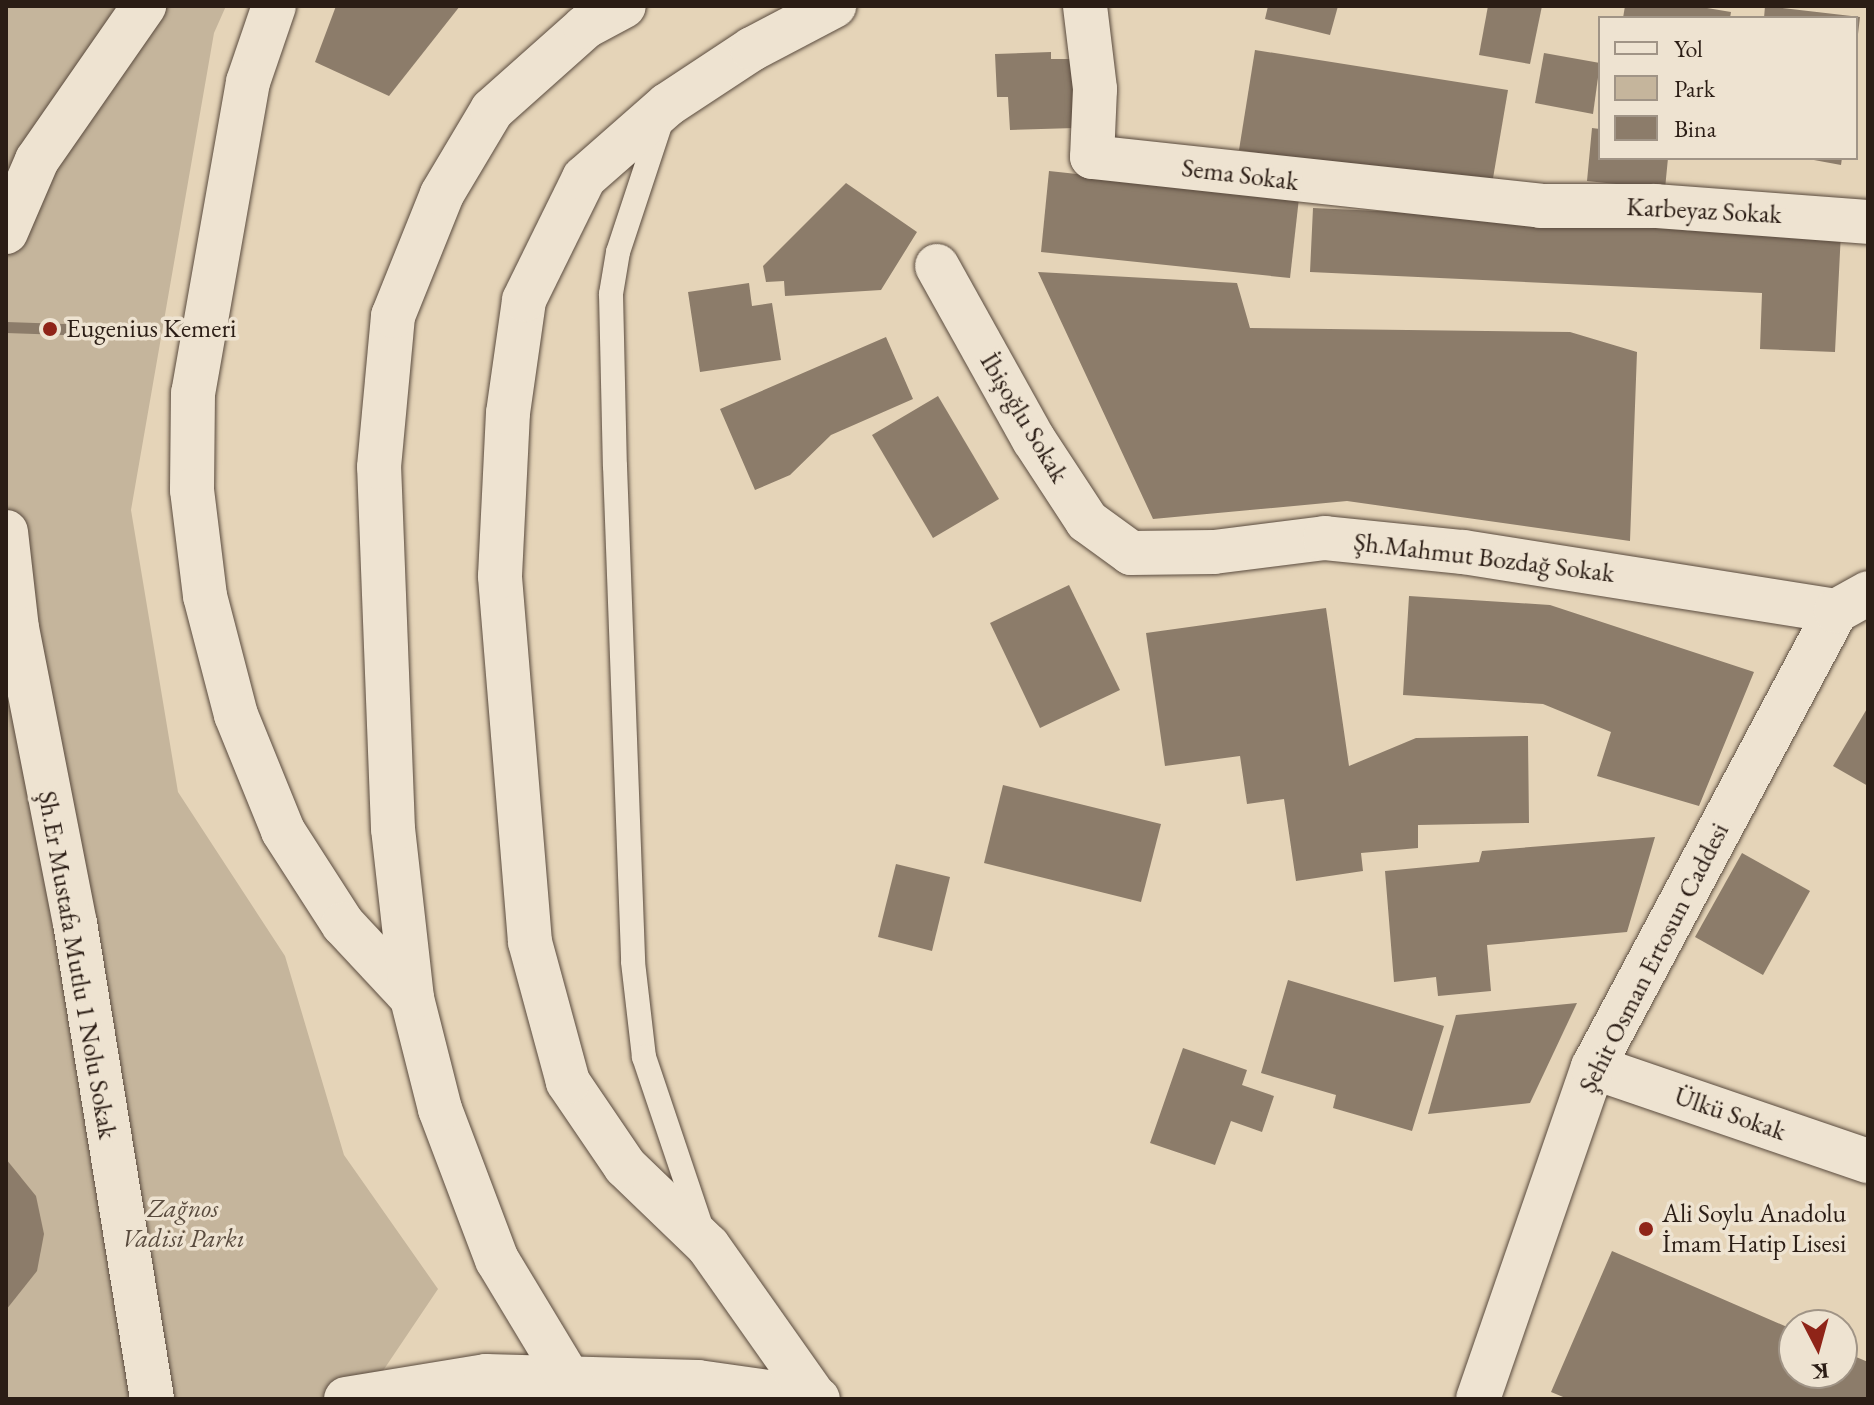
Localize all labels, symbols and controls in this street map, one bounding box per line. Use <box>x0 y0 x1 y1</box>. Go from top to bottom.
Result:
legend <box>1598 16 1858 160</box>
text: Yol <box>1674 33 1703 64</box>
text: Park <box>1674 73 1715 104</box>
text: Bina <box>1674 113 1716 144</box>
street label: Sema Sokak <box>1180 152 1300 198</box>
street label: Karbeyaz Sokak <box>1626 191 1782 231</box>
place label: Eugenius Kemeri <box>66 313 236 345</box>
marker: Eugenius Kemeri <box>41 320 59 338</box>
street label: İbişoğlu Sokak <box>973 348 1075 488</box>
street label: Şh.Mahmut Bozdağ Sokak <box>1352 527 1616 589</box>
street label: Şh.Er Mustafa Mutlu 1 Nolu Sokak <box>31 789 123 1141</box>
street label: Şehit Osman Ertosun Caddesi <box>1572 818 1736 1098</box>
street label: Ülkü Sokak <box>1670 1080 1790 1148</box>
park label: Zağnos Vadisi Parkı <box>121 1193 245 1254</box>
place label: Ali Soylu Anadolu İmam Hatip Lisesi <box>1662 1198 1846 1260</box>
marker: Ali Soylu Anadolu İmam Hatip Lisesi <box>1637 1220 1655 1238</box>
north arrow <box>1778 1309 1858 1389</box>
text: K <box>1810 1356 1830 1387</box>

